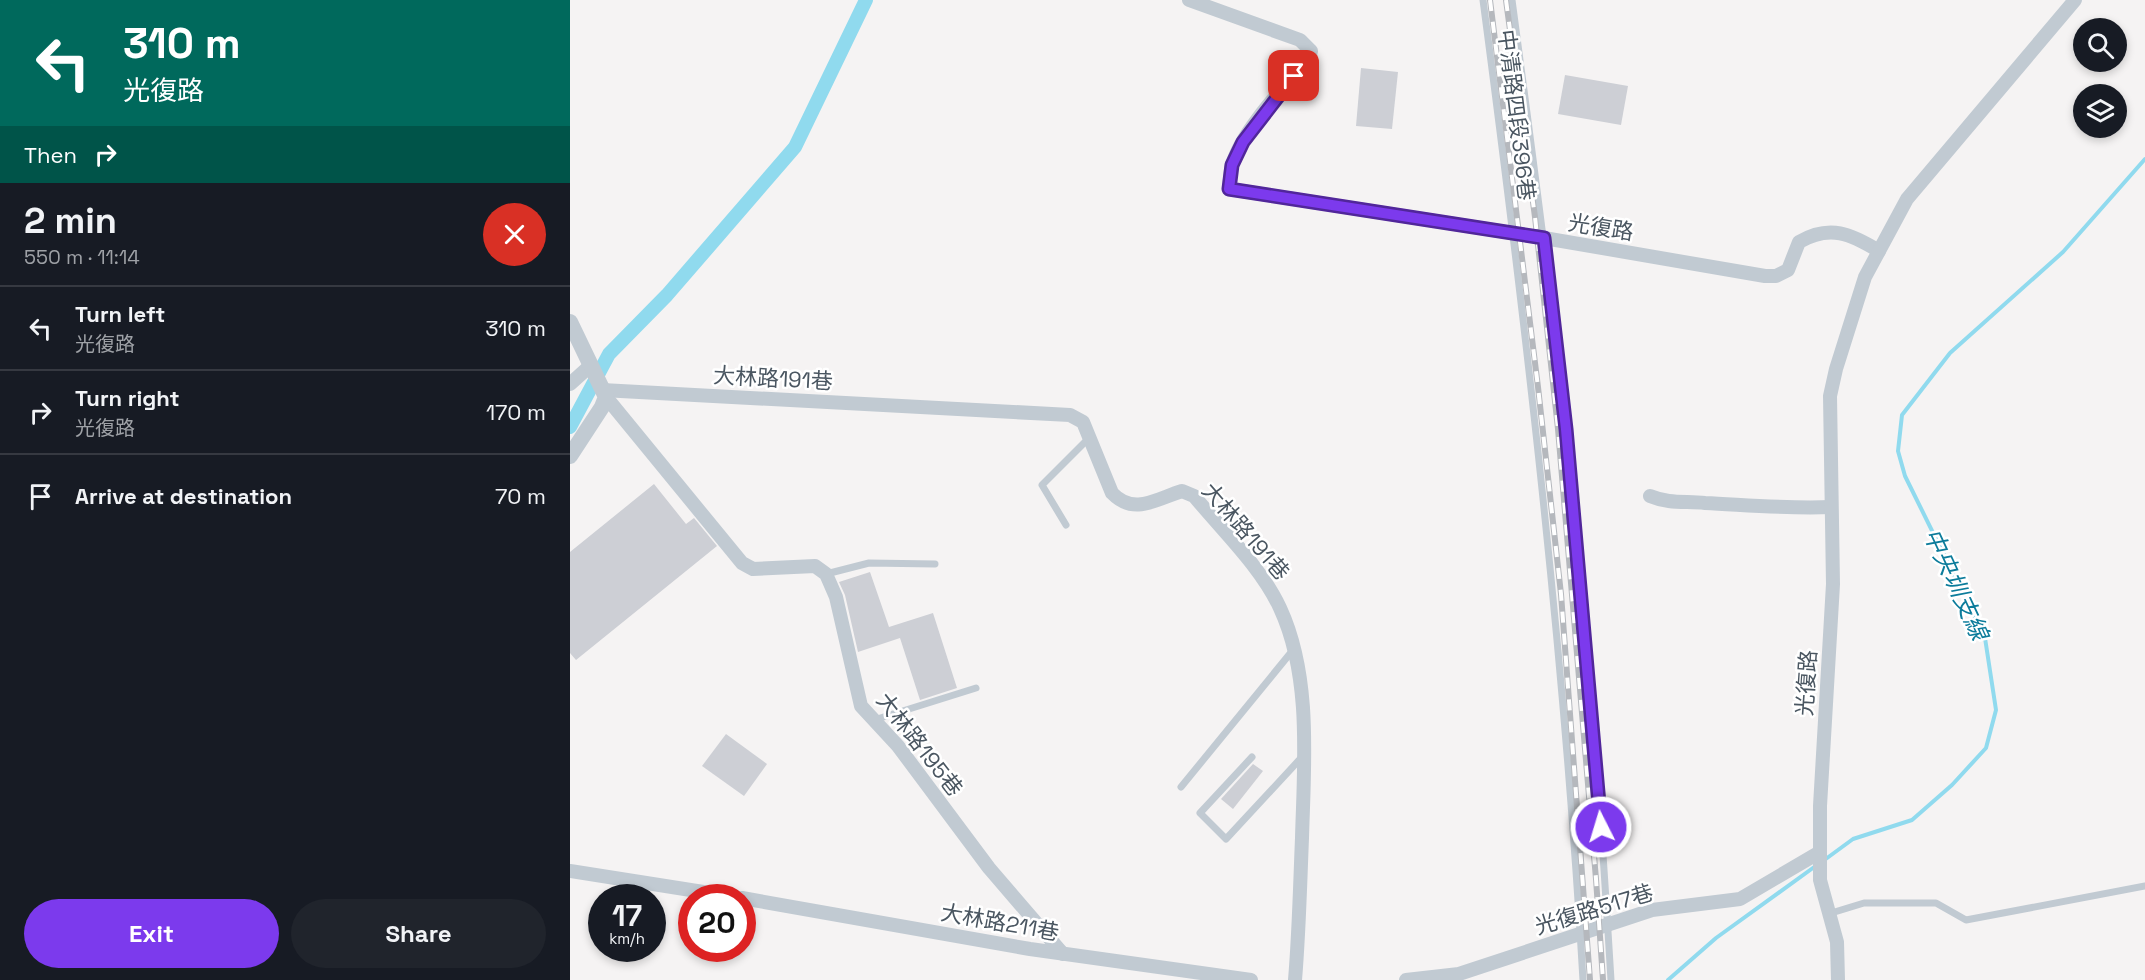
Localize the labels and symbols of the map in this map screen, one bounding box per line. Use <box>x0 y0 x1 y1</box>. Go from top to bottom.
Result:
street label: 中清路四段396巷 <box>1493 28 1541 202</box>
pin <box>1268 50 1319 101</box>
street label: 光復路 <box>1566 208 1636 246</box>
street label: 大林路191巷 <box>712 361 834 395</box>
street label: 大林路191巷 <box>1196 477 1296 585</box>
water label: 中央圳支線 <box>1917 523 1997 648</box>
street label: 光復路 <box>1790 649 1822 717</box>
street label: 大林路195巷 <box>871 687 969 801</box>
position arrow <box>1569 795 1633 859</box>
street label: 光復路517巷 <box>1531 878 1657 940</box>
speed limit sign: 20 <box>678 884 756 962</box>
street label: 大林路211巷 <box>939 898 1061 946</box>

